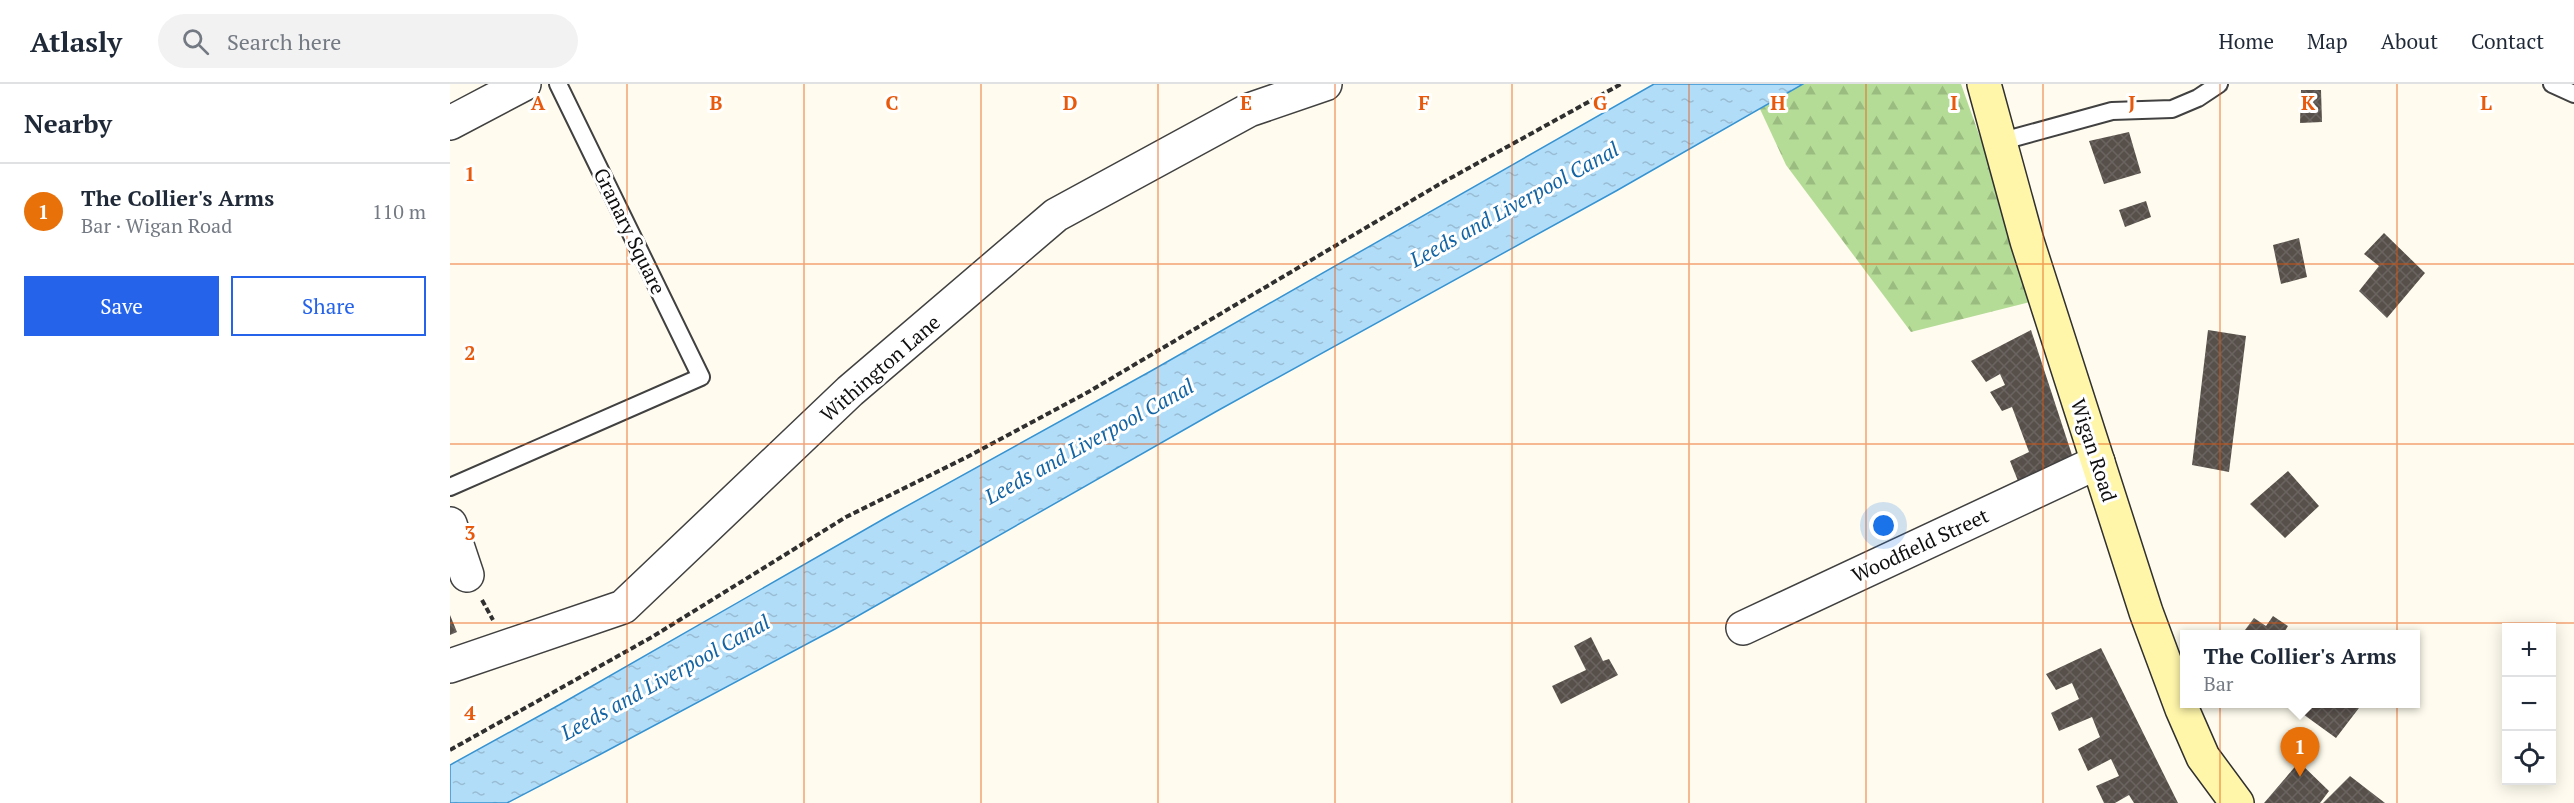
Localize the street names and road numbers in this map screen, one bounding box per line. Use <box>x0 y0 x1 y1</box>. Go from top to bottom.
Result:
street label: Granary Square <box>588 163 672 299</box>
street label: Withington Lane <box>814 308 946 428</box>
street label: Wigan Road <box>2065 395 2123 505</box>
street label: Woodfield Street <box>1847 501 1993 589</box>

